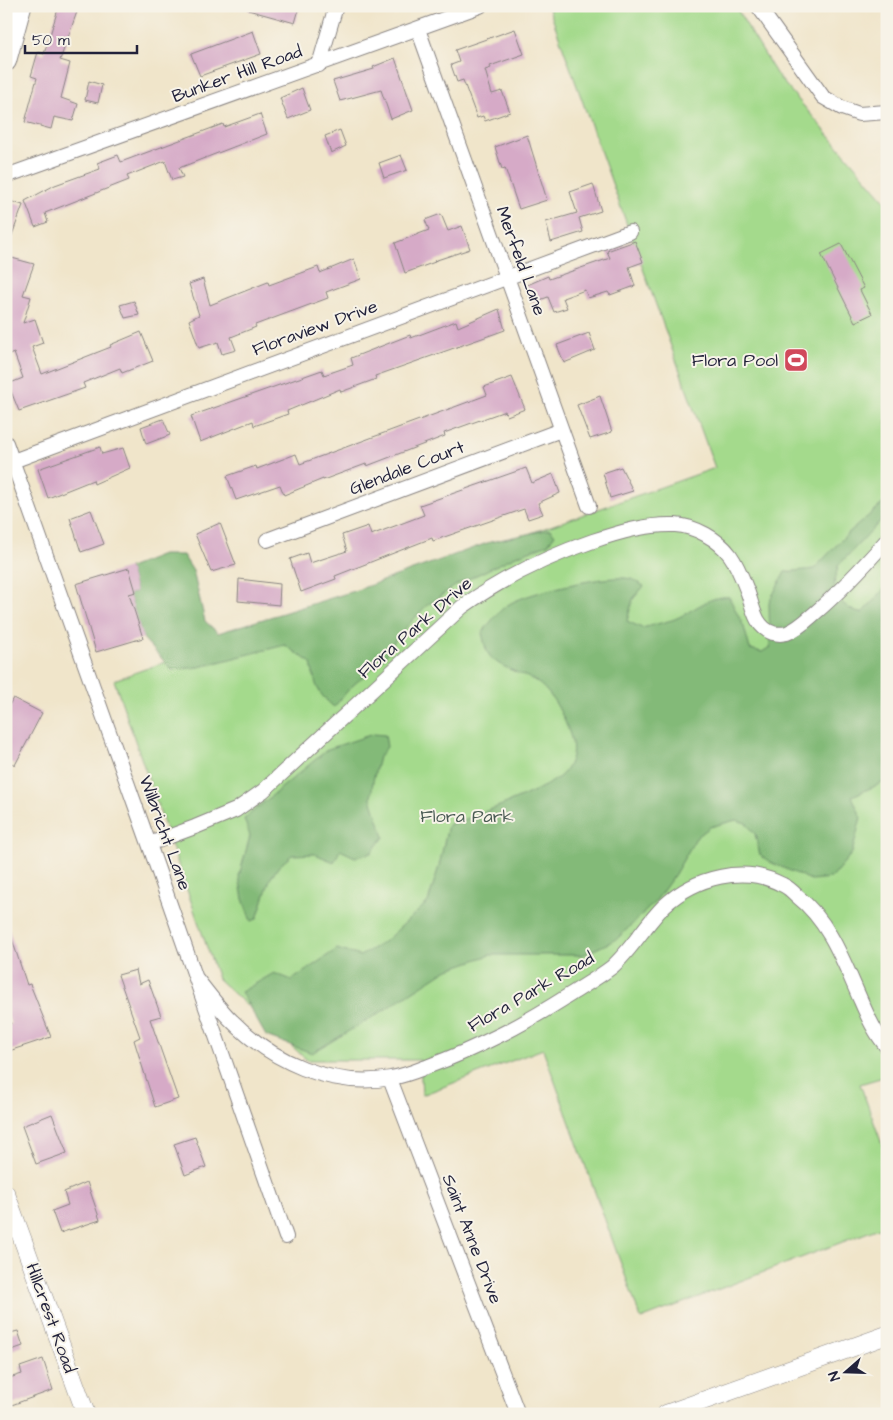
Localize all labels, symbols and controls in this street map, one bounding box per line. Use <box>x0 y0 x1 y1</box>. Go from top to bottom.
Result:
scale bar <box>25 22 138 54</box>
text: 50 m <box>32 30 70 51</box>
street label: Bunker Hill Road <box>168 39 306 109</box>
street label: Merfeld Lane <box>490 203 552 319</box>
street label: Floraview Drive <box>249 294 381 362</box>
sports icon: Flora Pool <box>783 347 809 373</box>
place label: Flora Pool <box>692 348 778 373</box>
street label: Glendale Court <box>346 434 469 501</box>
street label: Flora Park Drive <box>352 571 478 685</box>
street label: Wilbricht Lane <box>133 772 197 894</box>
park label: Flora Park <box>420 804 514 829</box>
street label: Flora Park Road <box>463 946 599 1038</box>
street label: Saint Anne Drive <box>436 1171 508 1308</box>
street label: Hillcrest Road <box>20 1260 82 1376</box>
north arrow <box>820 1348 870 1398</box>
text: N <box>824 1368 846 1384</box>

